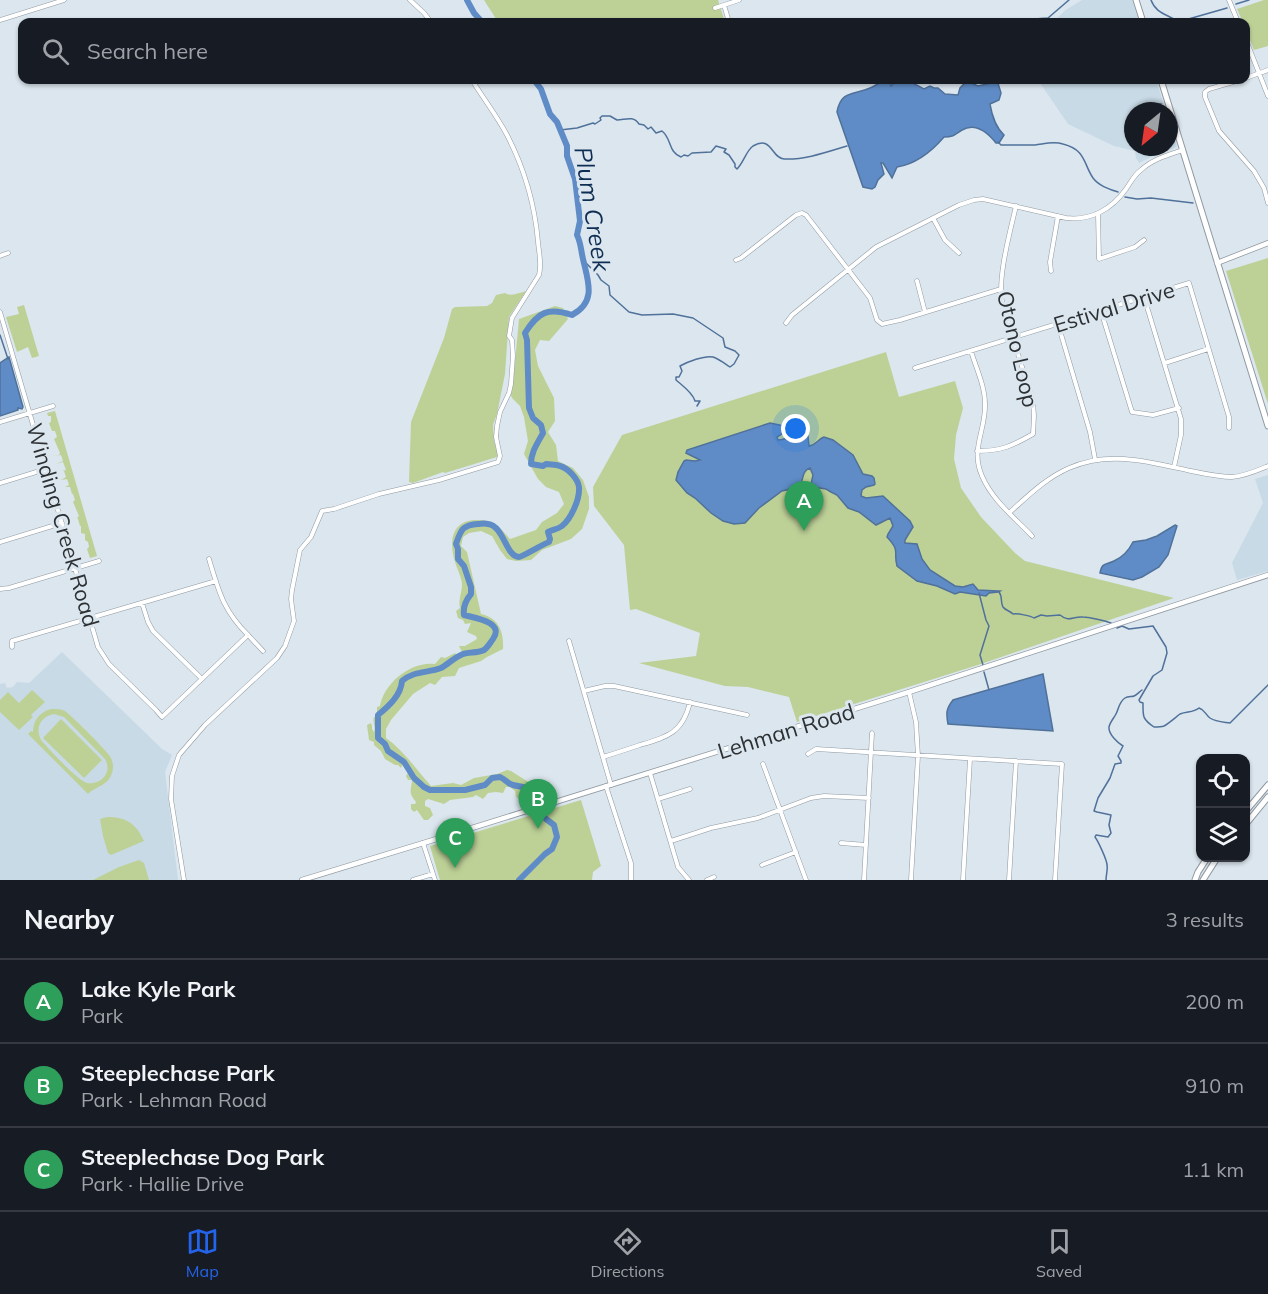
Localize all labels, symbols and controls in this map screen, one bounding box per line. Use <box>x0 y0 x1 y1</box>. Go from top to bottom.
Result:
search box <box>18 18 1250 84</box>
icon: search <box>39 35 72 68</box>
text: Search here <box>87 37 208 65</box>
north arrow <box>1124 102 1178 156</box>
water label: Plum Creek <box>568 144 618 274</box>
street label: Estival Drive <box>1050 275 1178 339</box>
street label: Otono Loop <box>991 288 1045 410</box>
your location <box>781 414 810 443</box>
street label: Winding Creek Road <box>20 420 106 630</box>
pin: A <box>784 482 824 531</box>
street label: Lehman Road <box>714 697 858 765</box>
map controls <box>1196 754 1250 862</box>
button: locate <box>1196 754 1250 808</box>
pin: B <box>518 780 558 829</box>
button: layers <box>1196 808 1250 862</box>
pin: C <box>436 818 474 868</box>
text: Nearby <box>24 903 114 936</box>
text: 3 results <box>1166 907 1244 932</box>
text: Lake Kyle Park <box>81 975 235 1003</box>
text: A <box>36 989 51 1014</box>
text: 200 m <box>1185 989 1244 1014</box>
text: Park <box>81 1003 123 1028</box>
text: Steeplechase Park <box>81 1059 275 1087</box>
text: B <box>37 1073 50 1098</box>
text: 910 m <box>1185 1073 1244 1098</box>
text: Park · Lehman Road <box>81 1087 267 1112</box>
text: Steeplechase Dog Park <box>81 1143 324 1171</box>
text: C <box>37 1157 50 1182</box>
text: 1.1 km <box>1182 1157 1244 1182</box>
text: Park · Hallie Drive <box>81 1171 244 1196</box>
tab: Map <box>186 1225 219 1281</box>
tab: Directions <box>590 1225 664 1281</box>
tab: Saved <box>1036 1225 1082 1281</box>

